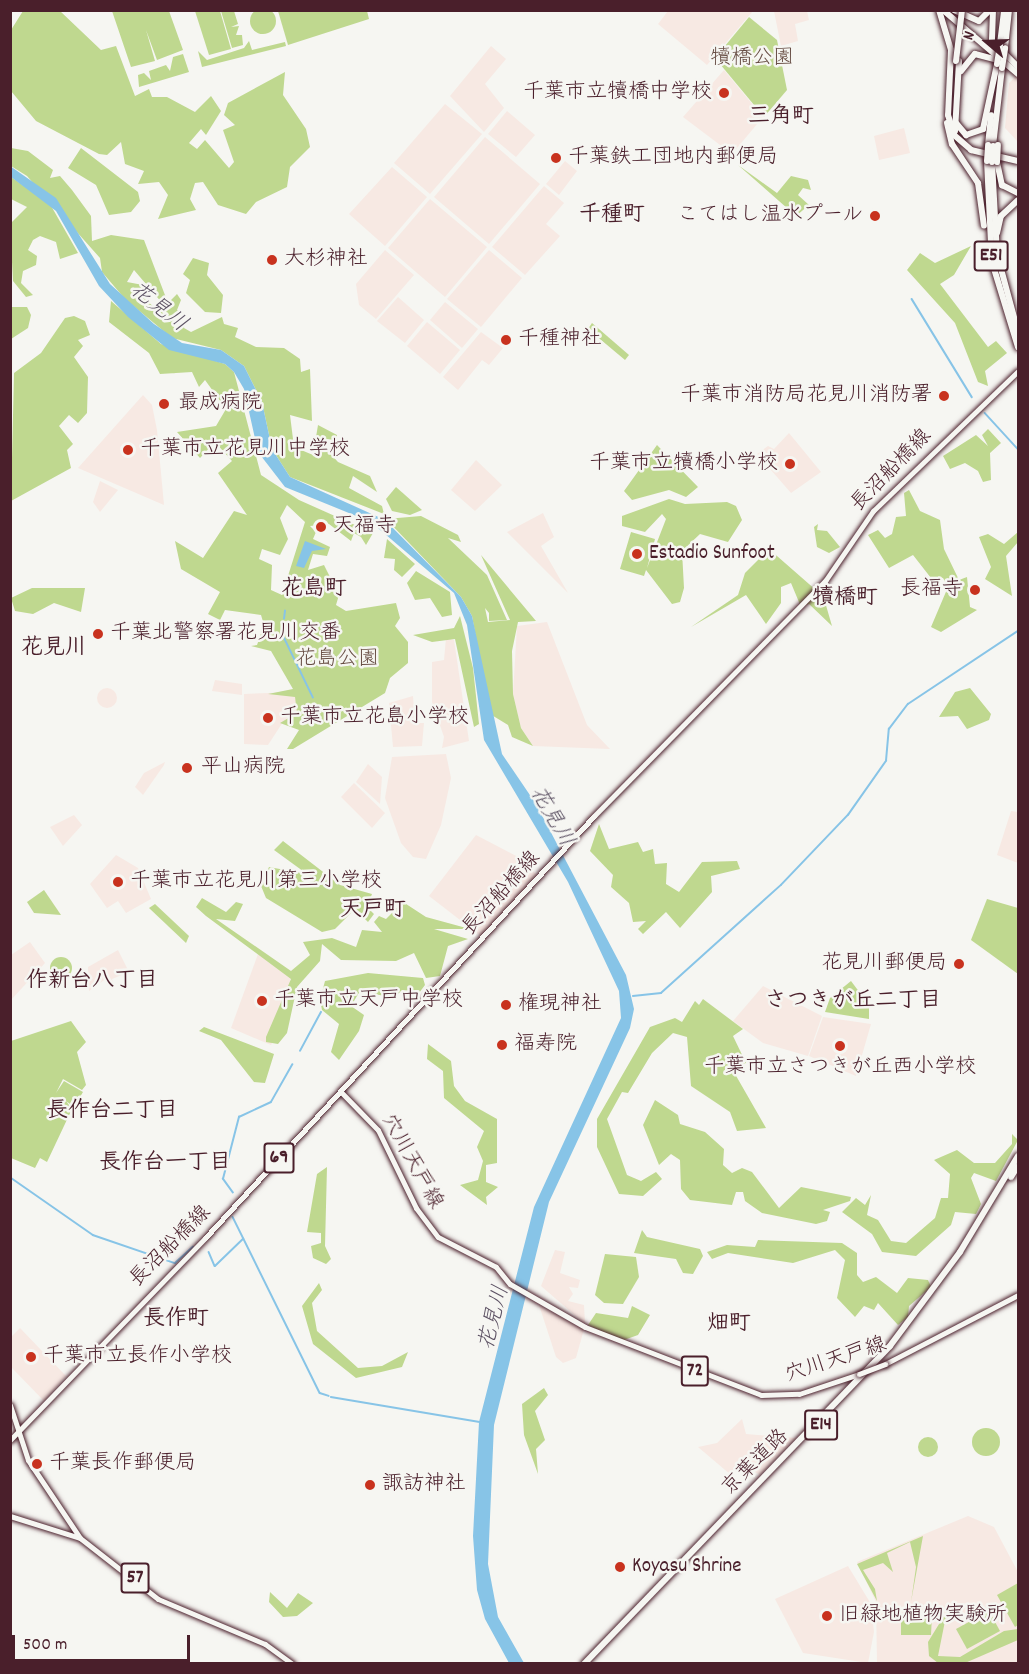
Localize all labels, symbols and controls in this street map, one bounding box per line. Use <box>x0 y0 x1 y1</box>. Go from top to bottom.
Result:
north arrow <box>957 12 1017 72</box>
text: N <box>957 28 982 43</box>
park label: 犢橋公園 <box>710 46 794 72</box>
place label: 千葉市立犢橋中学校 <box>523 80 712 106</box>
marker: 千葉市立犢橋中学校 <box>717 86 731 100</box>
district label: 三角町 <box>748 105 814 131</box>
place label: 千葉鉄工団地内郵便局 <box>568 145 778 171</box>
marker: 千葉鉄工団地内郵便局 <box>549 151 563 165</box>
district label: 千種町 <box>579 203 645 229</box>
place label: こてはし温水プール <box>675 203 863 229</box>
marker: こてはし温水プール <box>868 209 882 223</box>
road number: E51 <box>973 239 1009 273</box>
place label: 大杉神社 <box>284 247 368 273</box>
marker: 大杉神社 <box>265 253 279 267</box>
water label: 花見川 <box>124 277 192 339</box>
place label: 千種神社 <box>518 327 602 353</box>
marker: 千種神社 <box>499 333 513 347</box>
place label: 千葉市消防局花見川消防署 <box>680 383 932 409</box>
marker: 千葉市消防局花見川消防署 <box>937 389 951 403</box>
place label: 最成病院 <box>178 391 262 417</box>
marker: 最成病院 <box>155 395 173 413</box>
street label: 長沼船橋線 <box>846 424 938 518</box>
place label: 千葉市立花見川中学校 <box>140 437 350 463</box>
marker: 千葉市立花見川中学校 <box>121 443 135 457</box>
place label: 千葉市立犢橋小学校 <box>589 451 778 477</box>
marker: 千葉市立犢橋小学校 <box>783 457 797 471</box>
place label: 天福寺 <box>333 514 396 540</box>
marker: 天福寺 <box>314 520 328 534</box>
place label: Estadio Sunfoot <box>649 541 775 567</box>
marker: Estadio Sunfoot <box>630 547 644 561</box>
district label: 花島町 <box>281 577 347 603</box>
place label: 長福寺 <box>900 577 963 603</box>
marker: 長福寺 <box>968 583 982 597</box>
district label: 犢橋町 <box>812 586 878 612</box>
place label: 千葉北警察署花見川交番 <box>110 621 341 647</box>
marker: 千葉北警察署花見川交番 <box>91 627 105 641</box>
district label: 花見川 <box>21 636 87 662</box>
park label: 花島公園 <box>295 647 379 673</box>
place label: 千葉市立花島小学校 <box>280 705 469 731</box>
marker: 千葉市立花島小学校 <box>261 711 275 725</box>
place label: 平山病院 <box>201 755 285 781</box>
marker: 平山病院 <box>178 759 196 777</box>
water label: 花見川 <box>523 782 579 852</box>
street label: 長沼船橋線 <box>458 847 546 941</box>
place label: 千葉市立花見川第三小学校 <box>130 869 382 895</box>
marker: 千葉市立花見川第三小学校 <box>111 875 125 889</box>
district label: 天戸町 <box>340 898 406 924</box>
place label: 花見川郵便局 <box>821 951 947 977</box>
marker: 花見川郵便局 <box>952 957 966 971</box>
district label: 作新台八丁目 <box>26 969 158 995</box>
place label: 千葉市立天戸中学校 <box>274 988 463 1014</box>
district label: さつきが丘二丁目 <box>765 989 941 1015</box>
place label: 権現神社 <box>518 992 602 1018</box>
marker: 千葉市立天戸中学校 <box>255 994 269 1008</box>
marker: 権現神社 <box>499 998 513 1012</box>
place label: 福寿院 <box>514 1032 577 1058</box>
marker: 福寿院 <box>495 1038 509 1052</box>
marker: 千葉市立さつきが丘西小学校 <box>833 1039 847 1053</box>
place label: 千葉市立さつきが丘西小学校 <box>704 1055 976 1081</box>
district label: 長作台二丁目 <box>46 1099 178 1125</box>
street label: 穴川天戸線 <box>375 1110 447 1214</box>
road number: 69 <box>262 1141 296 1175</box>
district label: 長作台一丁目 <box>99 1151 231 1177</box>
street label: 長沼船橋線 <box>125 1201 217 1293</box>
water label: 花見川 <box>474 1283 516 1353</box>
district label: 長作町 <box>143 1307 209 1333</box>
district label: 畑町 <box>707 1312 751 1338</box>
street label: 穴川天戸線 <box>782 1333 890 1389</box>
place label: 千葉市立長作小学校 <box>43 1344 232 1370</box>
marker: 千葉市立長作小学校 <box>24 1350 38 1364</box>
road number: 72 <box>680 1354 710 1388</box>
road number: E14 <box>803 1408 839 1442</box>
street label: 京葉道路 <box>717 1424 795 1502</box>
place label: 千葉長作郵便局 <box>49 1451 196 1477</box>
marker: 千葉長作郵便局 <box>30 1457 44 1471</box>
place label: 諏訪神社 <box>382 1472 466 1498</box>
marker: 諏訪神社 <box>363 1478 377 1492</box>
place label: Koyasu Shrine <box>632 1554 742 1580</box>
marker: Koyasu Shrine <box>613 1560 627 1574</box>
road number: 57 <box>120 1561 150 1595</box>
place label: 旧緑地植物実験所 <box>839 1603 1007 1629</box>
marker: 旧緑地植物実験所 <box>820 1609 834 1623</box>
scale bar <box>15 1623 194 1661</box>
text: 500 m <box>23 1633 67 1658</box>

